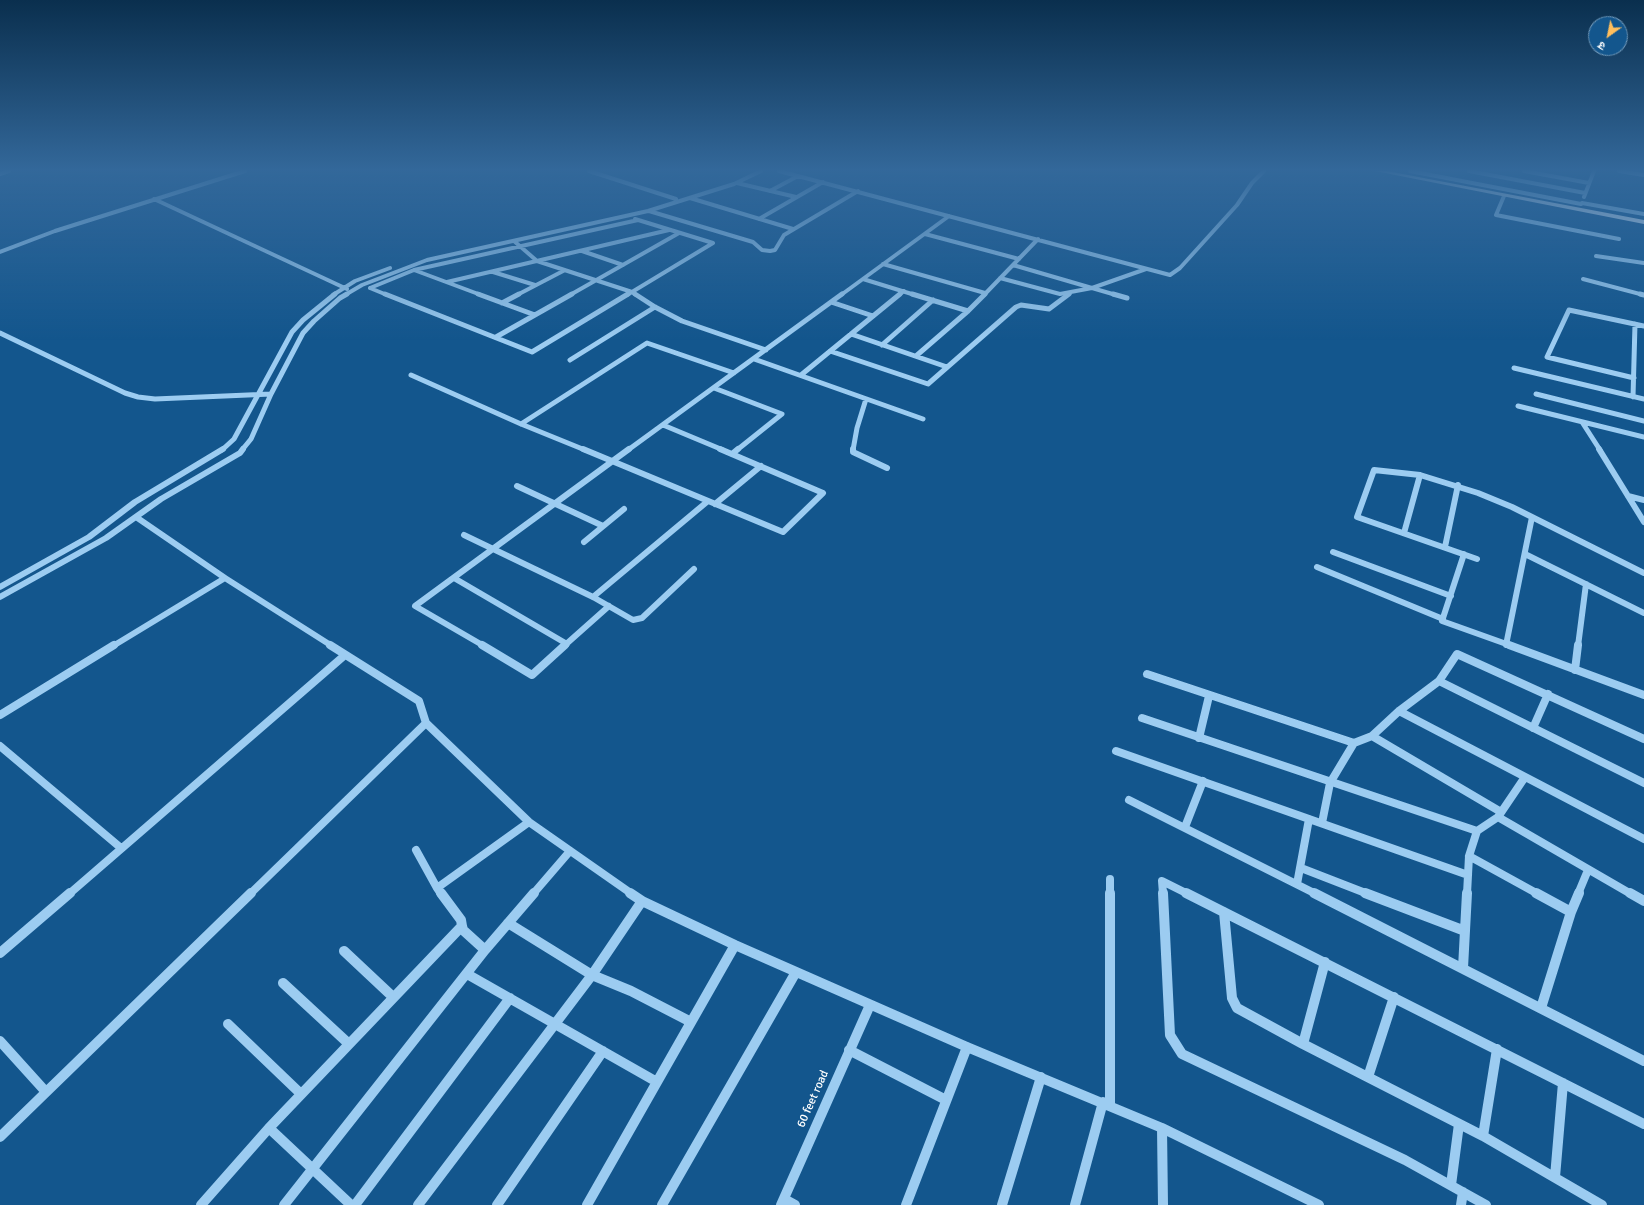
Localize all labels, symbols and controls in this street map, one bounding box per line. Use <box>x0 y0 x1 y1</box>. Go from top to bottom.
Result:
north arrow <box>1588 16 1628 56</box>
text: उ <box>1595 38 1608 53</box>
street label: 60 feet road <box>794 1068 832 1130</box>

